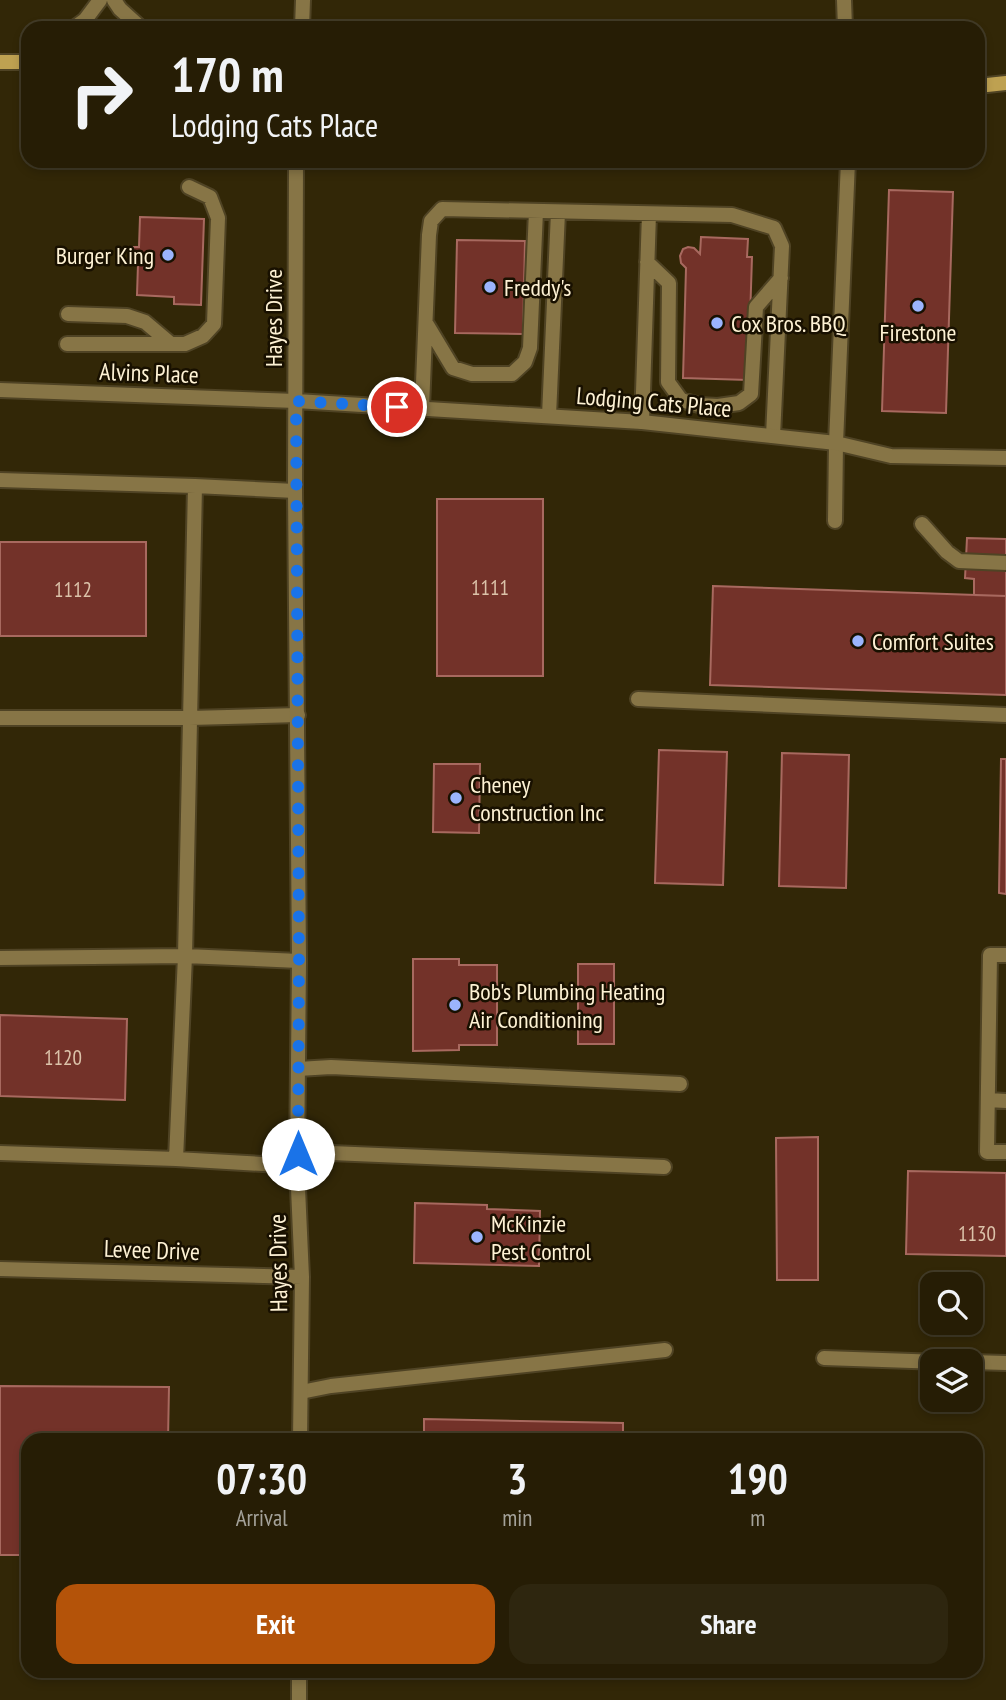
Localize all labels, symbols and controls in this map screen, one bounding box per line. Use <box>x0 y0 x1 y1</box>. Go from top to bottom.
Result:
text: 170 m <box>171 42 284 106</box>
icon: right <box>56 49 147 140</box>
text: Lodging Cats Place <box>171 104 378 146</box>
place label: Burger King <box>56 240 154 271</box>
marker: Burger King <box>160 247 176 263</box>
street label: Hayes Drive <box>258 269 289 367</box>
place label: Freddy's <box>504 272 571 303</box>
marker: Freddy's <box>482 279 498 295</box>
marker: Firestone <box>910 298 926 314</box>
place label: Cox Bros. BBQ <box>731 308 846 339</box>
marker: Cox Bros. BBQ <box>709 315 725 331</box>
place label: Firestone <box>880 317 956 348</box>
street label: Alvins Place <box>99 356 199 390</box>
pin <box>367 377 427 437</box>
street label: Lodging Cats Place <box>575 380 733 424</box>
icon: arrive <box>378 388 416 426</box>
house number: 1111 <box>471 574 509 601</box>
house number: 1112 <box>54 576 92 603</box>
place label: Comfort Suites <box>872 626 994 657</box>
marker: Comfort Suites <box>850 633 866 649</box>
place label: Cheney Construction Inc <box>470 769 604 828</box>
marker: Cheney Construction Inc <box>448 790 464 806</box>
place label: Bob's Plumbing Heating Air Conditioning <box>469 976 665 1035</box>
marker: Bob's Plumbing Heating Air Conditioning <box>447 997 463 1013</box>
house number: 1120 <box>44 1044 82 1071</box>
position arrow <box>261 1117 335 1191</box>
place label: McKinzie Pest Control <box>491 1208 592 1267</box>
street label: Hayes Drive <box>262 1214 294 1312</box>
house number: 1130 <box>958 1220 996 1247</box>
marker: McKinzie Pest Control <box>469 1229 485 1245</box>
street label: Levee Drive <box>103 1233 201 1267</box>
map controls <box>920 1272 983 1412</box>
button: search <box>920 1272 983 1335</box>
button: layers <box>920 1349 983 1412</box>
text: 07:30 <box>216 1451 307 1506</box>
text: 3 <box>507 1451 527 1506</box>
text: 190 <box>728 1451 788 1506</box>
text: Arrival <box>236 1503 288 1532</box>
text: min <box>502 1503 532 1532</box>
text: m <box>750 1503 765 1532</box>
button: Exit <box>56 1584 495 1664</box>
button: Share <box>509 1584 948 1664</box>

